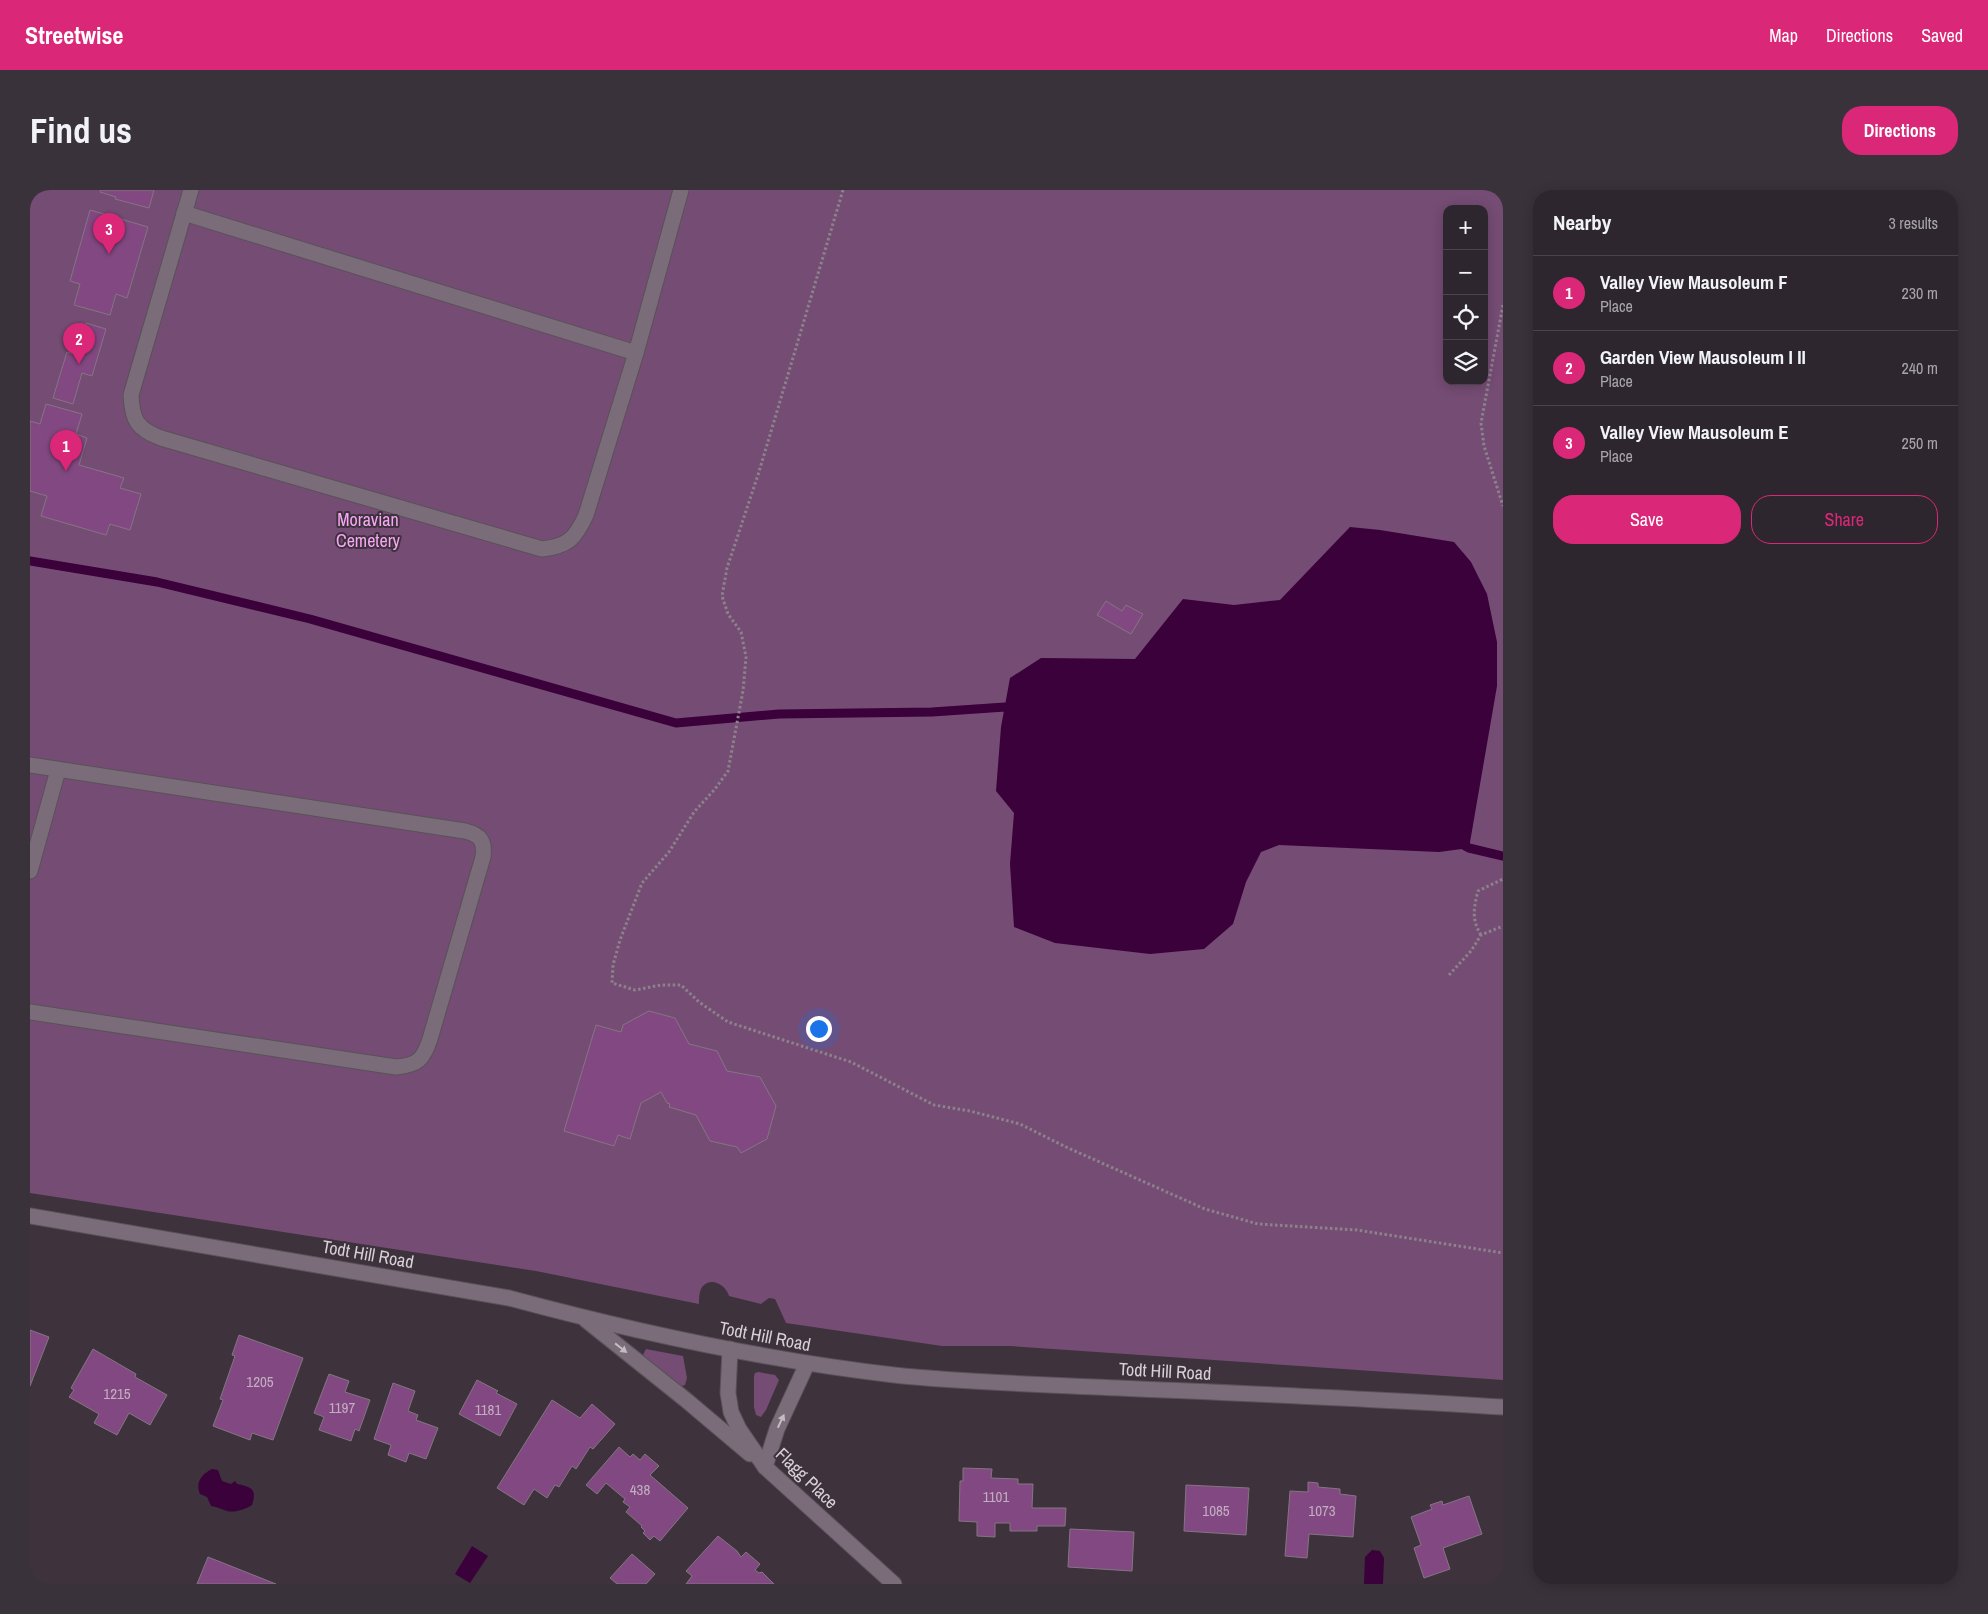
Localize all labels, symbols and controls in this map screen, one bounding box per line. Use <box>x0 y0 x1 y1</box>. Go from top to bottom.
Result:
text: Streetwise <box>25 19 123 51</box>
text: Map <box>1769 23 1798 48</box>
text: Directions <box>1826 23 1893 48</box>
text: Saved <box>1921 23 1963 48</box>
button: Directions <box>1842 106 1958 155</box>
text: Find us <box>30 107 132 154</box>
map controls <box>1443 205 1488 385</box>
button: + <box>1443 205 1488 250</box>
text: Nearby <box>1553 208 1611 237</box>
text: 3 results <box>1888 212 1938 234</box>
pin: 3 <box>93 213 125 254</box>
button: − <box>1443 250 1488 295</box>
text: Valley View Mausoleum F <box>1600 269 1788 295</box>
text: 1 <box>1565 282 1573 304</box>
text: 230 m <box>1902 282 1938 304</box>
button: locate <box>1443 295 1488 340</box>
text: Place <box>1600 295 1633 317</box>
pin: 2 <box>63 323 95 364</box>
button: layers <box>1443 340 1488 385</box>
text: Garden View Mausoleum I II <box>1600 344 1806 370</box>
text: 2 <box>1565 357 1573 379</box>
text: 240 m <box>1902 357 1938 379</box>
text: Place <box>1600 370 1633 392</box>
text: Valley View Mausoleum E <box>1600 419 1789 445</box>
pin: 1 <box>50 430 82 471</box>
text: 3 <box>1565 432 1573 454</box>
text: 250 m <box>1902 432 1938 454</box>
text: Place <box>1600 445 1633 467</box>
button: Save <box>1553 495 1741 544</box>
button: Share <box>1751 495 1938 544</box>
park label: Moravian Cemetery <box>336 507 401 553</box>
your location <box>806 1016 832 1042</box>
street label: Todt Hill Road <box>320 1234 416 1274</box>
street label: Todt Hill Road <box>717 1315 813 1357</box>
one-way arrow <box>614 1343 628 1353</box>
street label: Todt Hill Road <box>1118 1356 1212 1386</box>
house number: 1205 <box>246 1371 274 1392</box>
house number: 1215 <box>103 1383 131 1404</box>
house number: 1197 <box>329 1397 355 1418</box>
house number: 1181 <box>475 1399 501 1420</box>
one-way arrow <box>777 1414 785 1428</box>
street label: Flagg Place <box>770 1442 844 1514</box>
house number: 438 <box>630 1479 650 1500</box>
house number: 1101 <box>983 1486 1009 1507</box>
house number: 1085 <box>1202 1500 1230 1521</box>
house number: 1073 <box>1308 1500 1336 1521</box>

